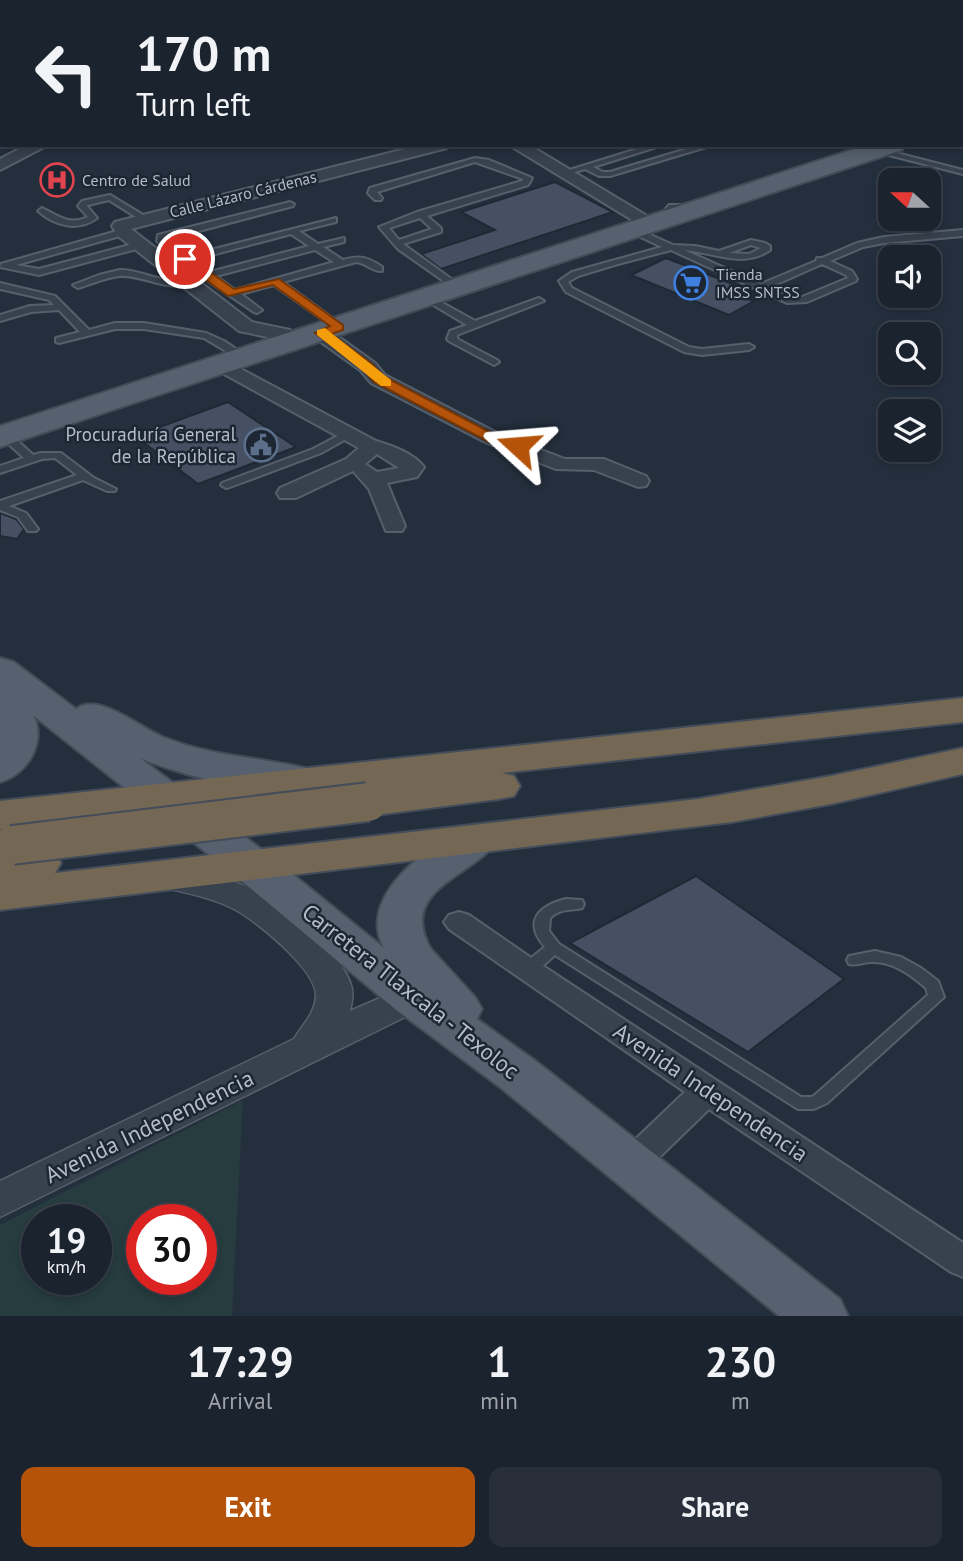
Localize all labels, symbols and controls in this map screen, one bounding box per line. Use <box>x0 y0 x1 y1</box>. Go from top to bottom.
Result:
text: 170 m <box>136 21 271 85</box>
icon: left <box>21 28 112 119</box>
text: Turn left <box>136 83 251 125</box>
hospital icon: Centro de Salud <box>38 161 76 199</box>
street label: Calle Lázaro Cárdenas <box>167 166 319 222</box>
north arrow <box>878 168 942 231</box>
map controls <box>878 168 941 462</box>
place label: Centro de Salud <box>82 170 191 190</box>
pin <box>155 229 215 289</box>
icon: arrive <box>166 240 204 278</box>
button: sound <box>878 245 941 308</box>
supermarket icon: Tienda IMSS SNTSS <box>672 264 710 302</box>
place label: Tienda IMSS SNTSS <box>716 264 800 302</box>
button: search <box>878 322 941 385</box>
button: layers <box>878 399 941 462</box>
position arrow <box>481 409 555 483</box>
place label: Procuraduría General de la República <box>65 422 236 468</box>
public building icon: Procuraduría General de la República <box>242 426 280 464</box>
street label: Carretera Tlaxcala - Texoloc <box>297 897 525 1085</box>
street label: Avenida Independencia <box>608 1016 814 1168</box>
street label: Avenida Independencia <box>40 1063 258 1189</box>
speed limit sign: 30 <box>126 1204 217 1295</box>
text: 19 <box>47 1217 86 1263</box>
text: km/h <box>47 1255 86 1278</box>
text: 17:29 <box>187 1334 293 1389</box>
text: 1 <box>487 1334 511 1389</box>
text: 230 <box>705 1334 776 1389</box>
text: Arrival <box>208 1386 272 1415</box>
text: min <box>480 1386 518 1415</box>
text: m <box>731 1386 750 1415</box>
button: Exit <box>21 1467 475 1547</box>
button: Share <box>489 1467 942 1547</box>

